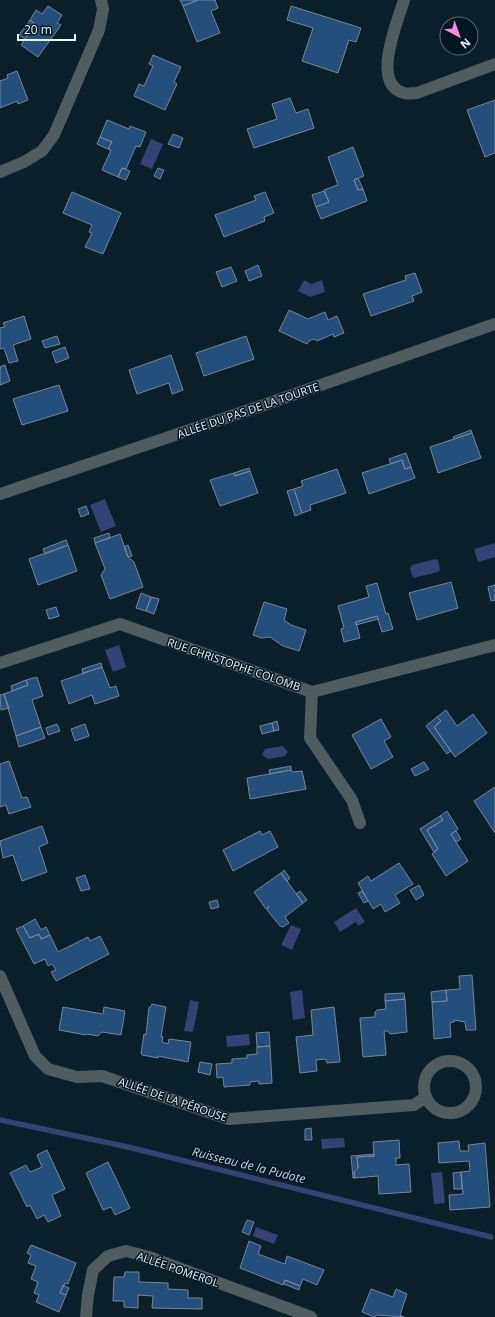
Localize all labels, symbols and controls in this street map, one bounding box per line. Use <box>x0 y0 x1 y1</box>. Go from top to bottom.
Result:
scale bar <box>18 16 75 42</box>
north arrow <box>439 16 479 56</box>
text: 20 m <box>24 21 52 38</box>
text: N <box>458 35 474 53</box>
street label: ALLÉE DU PAS DE LA TOURTE <box>175 379 321 441</box>
street label: RUE CHRISTOPHE COLOMB <box>165 634 303 694</box>
street label: ALLÉE DE LA PÉROUSE <box>117 1073 229 1125</box>
water label: Ruisseau de la Pudote <box>191 1143 307 1187</box>
street label: ALLÉE POMEROL <box>135 1248 221 1290</box>

